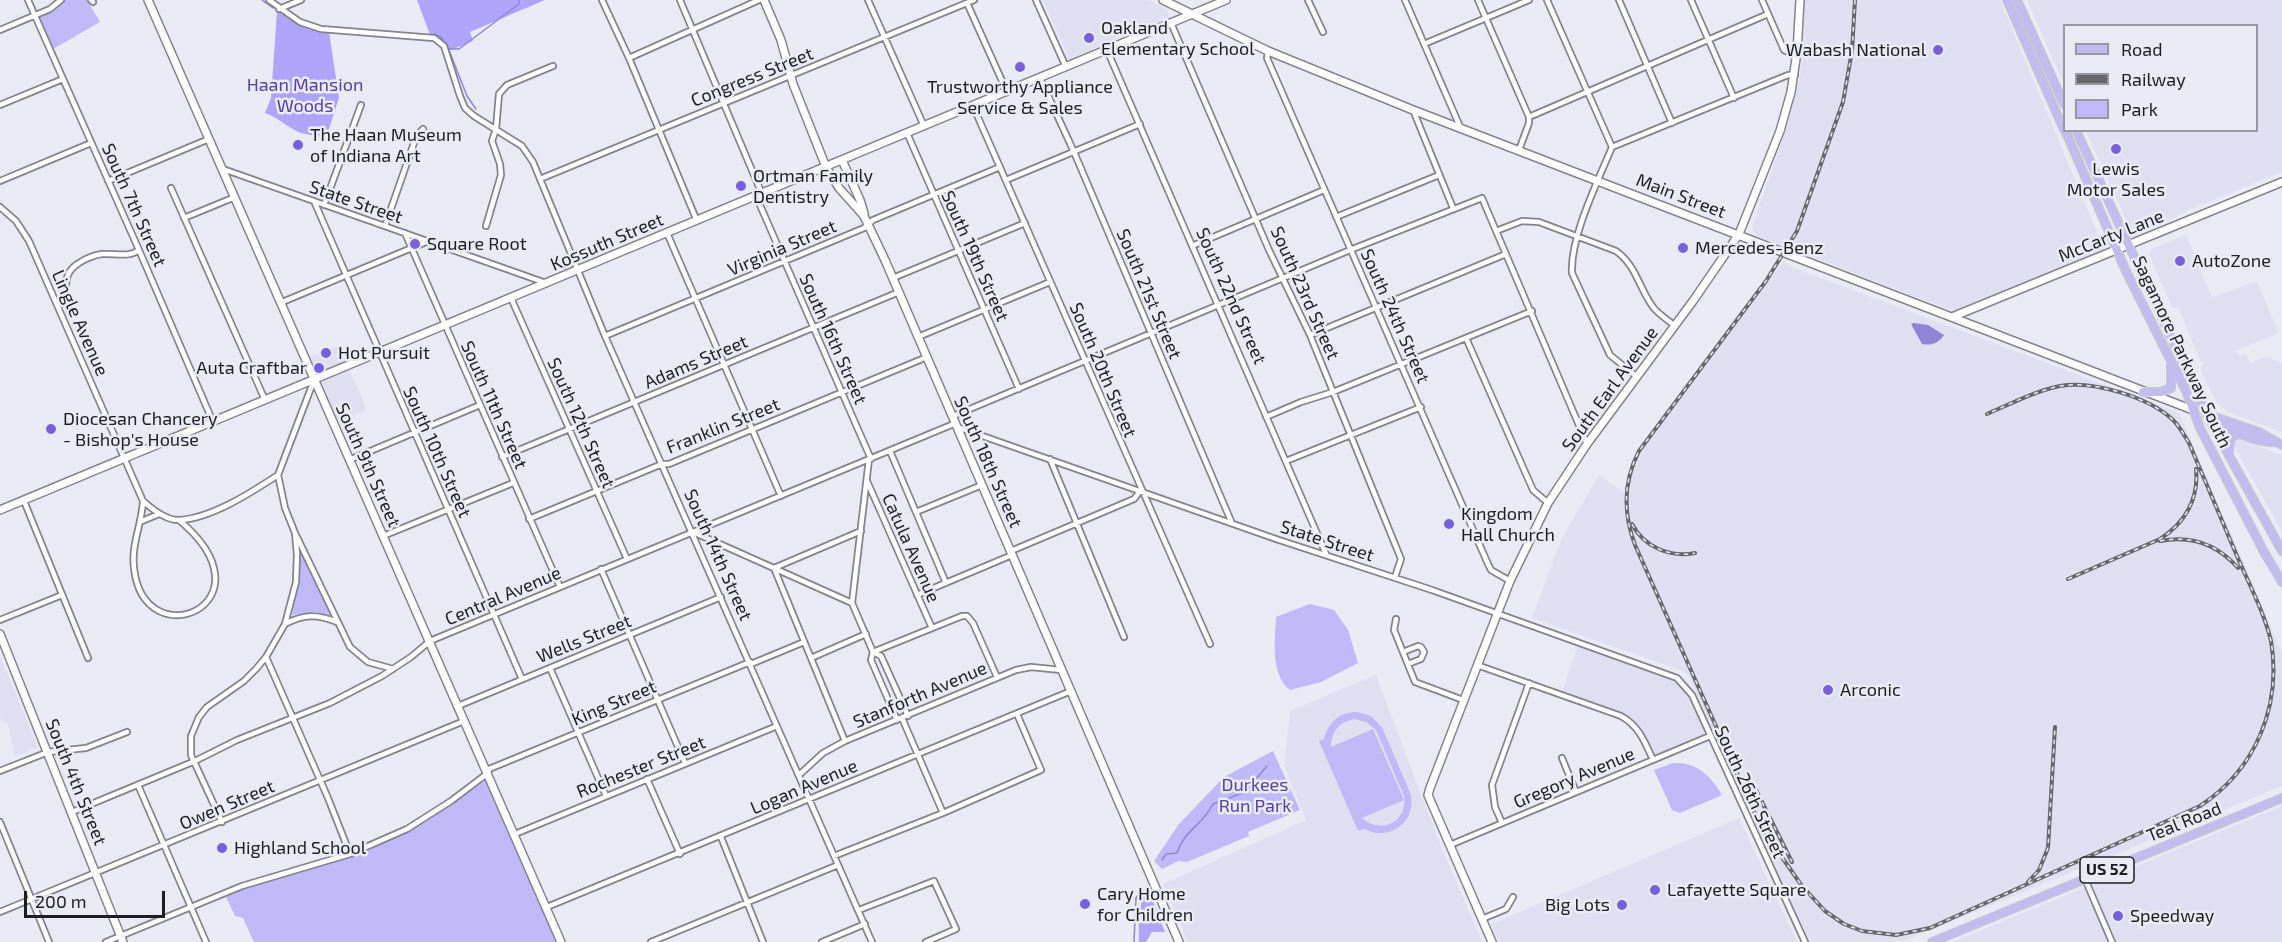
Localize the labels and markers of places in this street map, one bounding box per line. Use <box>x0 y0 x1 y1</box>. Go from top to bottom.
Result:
place label: Oakland Elementary School <box>1101 17 1255 60</box>
marker: Oakland Elementary School <box>1082 31 1096 45</box>
place label: Wabash National <box>1786 39 1926 61</box>
marker: Wabash National <box>1931 43 1945 57</box>
marker: Trustworthy Appliance Service & Sales <box>1013 60 1027 74</box>
place label: Trustworthy Appliance Service & Sales <box>927 76 1113 118</box>
place label: The Haan Museum of Indiana Art <box>310 124 462 166</box>
marker: The Haan Museum of Indiana Art <box>291 138 305 152</box>
marker: Lewis Motor Sales <box>2109 142 2123 156</box>
place label: Lewis Motor Sales <box>2067 158 2165 201</box>
place label: Ortman Family Dentistry <box>753 165 873 207</box>
marker: Ortman Family Dentistry <box>734 179 748 193</box>
place label: Square Root <box>427 233 526 255</box>
marker: Square Root <box>408 237 422 251</box>
place label: Mercedes-Benz <box>1695 237 1823 259</box>
marker: Mercedes-Benz <box>1676 241 1690 255</box>
place label: AutoZone <box>2192 250 2271 272</box>
marker: AutoZone <box>2173 254 2187 268</box>
place label: Hot Pursuit <box>338 342 430 364</box>
marker: Hot Pursuit <box>319 346 333 360</box>
place label: Auta Craftbar <box>196 357 307 379</box>
marker: Auta Craftbar <box>312 361 326 375</box>
place label: Diocesan Chancery - Bishop's House <box>63 408 218 450</box>
marker: Diocesan Chancery - Bishop's House <box>44 422 58 436</box>
place label: Kingdom Hall Church <box>1461 503 1555 546</box>
marker: Kingdom Hall Church <box>1442 517 1456 531</box>
place label: Arconic <box>1840 679 1901 701</box>
marker: Arconic <box>1821 683 1835 697</box>
place label: Highland School <box>234 837 366 859</box>
marker: Highland School <box>215 841 229 855</box>
place label: Lafayette Square <box>1667 879 1806 901</box>
place label: Cary Home for Children <box>1097 883 1193 926</box>
marker: Lafayette Square <box>1648 883 1662 897</box>
place label: Big Lots <box>1545 894 1610 916</box>
marker: Cary Home for Children <box>1078 897 1092 911</box>
marker: Big Lots <box>1615 898 1629 912</box>
place label: Speedway <box>2130 905 2214 927</box>
marker: Speedway <box>2111 909 2125 923</box>

